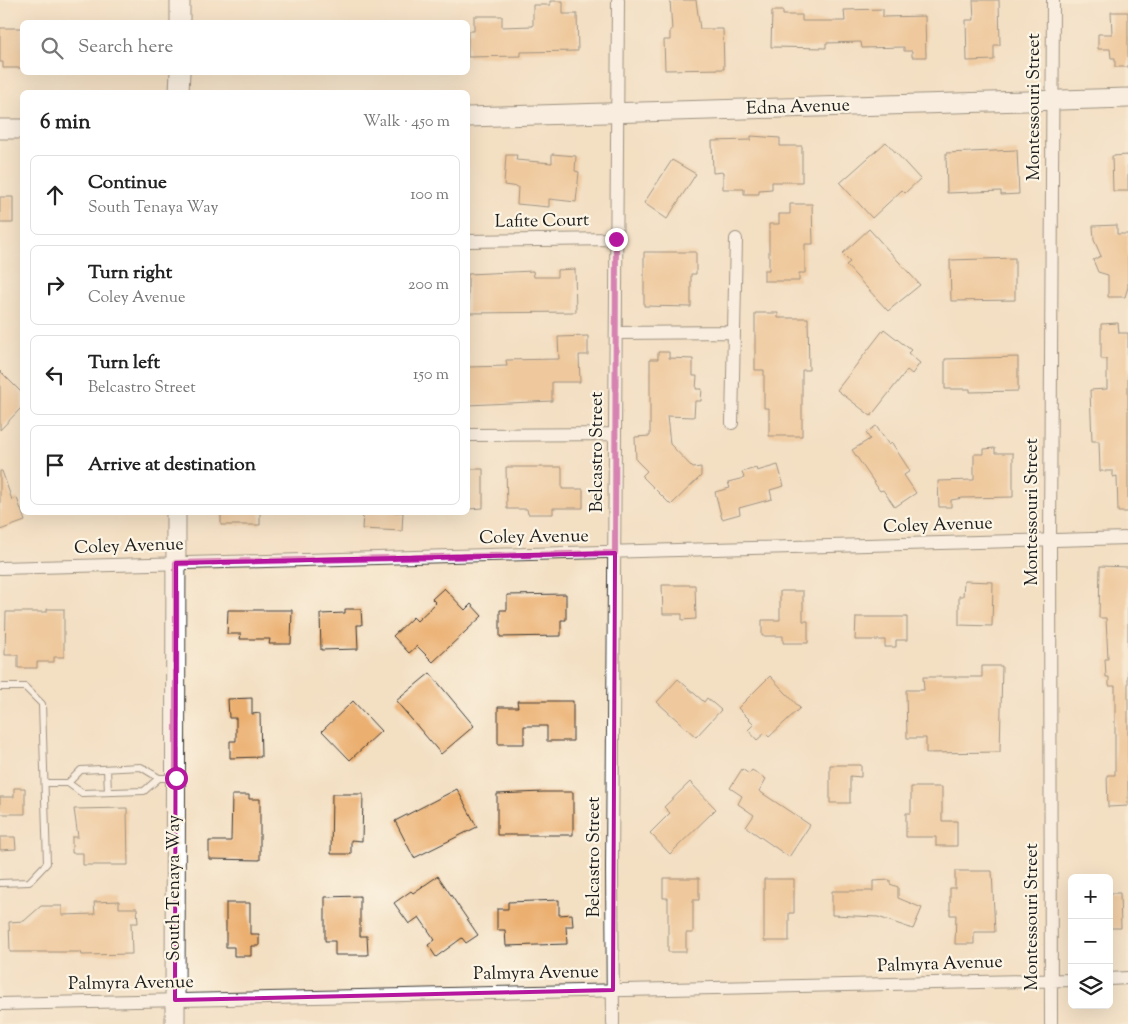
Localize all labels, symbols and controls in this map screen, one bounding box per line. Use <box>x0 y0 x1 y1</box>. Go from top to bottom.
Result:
search box <box>20 20 470 75</box>
street label: Montessouri Street <box>1022 33 1048 181</box>
icon: search <box>38 34 66 62</box>
text: Search here <box>78 34 173 61</box>
street label: Edna Avenue <box>746 93 850 123</box>
text: 6 min <box>40 108 91 138</box>
text: Walk · 450 m <box>363 111 450 134</box>
text: Continue <box>88 170 167 197</box>
icon: ahead <box>41 181 69 209</box>
text: 100 m <box>410 184 449 207</box>
text: South Tenaya Way <box>88 197 218 220</box>
street label: Lafite Court <box>495 208 589 236</box>
route end <box>605 228 628 251</box>
text: Turn right <box>88 260 172 287</box>
icon: right <box>41 271 69 299</box>
text: 200 m <box>408 274 449 297</box>
text: Coley Avenue <box>88 287 185 310</box>
text: Turn left <box>88 350 160 377</box>
icon: left <box>41 361 69 389</box>
text: 150 m <box>413 364 449 387</box>
text: Belcastro Street <box>88 377 196 400</box>
street label: Belcastro Street <box>585 391 611 513</box>
street label: Montessouri Street <box>1020 438 1046 586</box>
icon: arrive <box>41 451 69 479</box>
text: Arrive at destination <box>88 452 256 479</box>
street label: Coley Avenue <box>883 511 993 541</box>
street label: Coley Avenue <box>479 524 589 552</box>
street label: Coley Avenue <box>74 532 184 562</box>
route start <box>165 767 188 790</box>
street label: Belcastro Street <box>582 796 608 918</box>
street label: South Tenaya Way <box>162 815 188 961</box>
street label: Montessouri Street <box>1020 843 1046 991</box>
map controls <box>1068 874 1113 1009</box>
button: + <box>1068 874 1113 919</box>
button: − <box>1068 919 1113 964</box>
street label: Palmyra Avenue <box>877 950 1003 980</box>
street label: Palmyra Avenue <box>473 960 599 988</box>
button: layers <box>1068 964 1113 1009</box>
street label: Palmyra Avenue <box>68 970 194 998</box>

